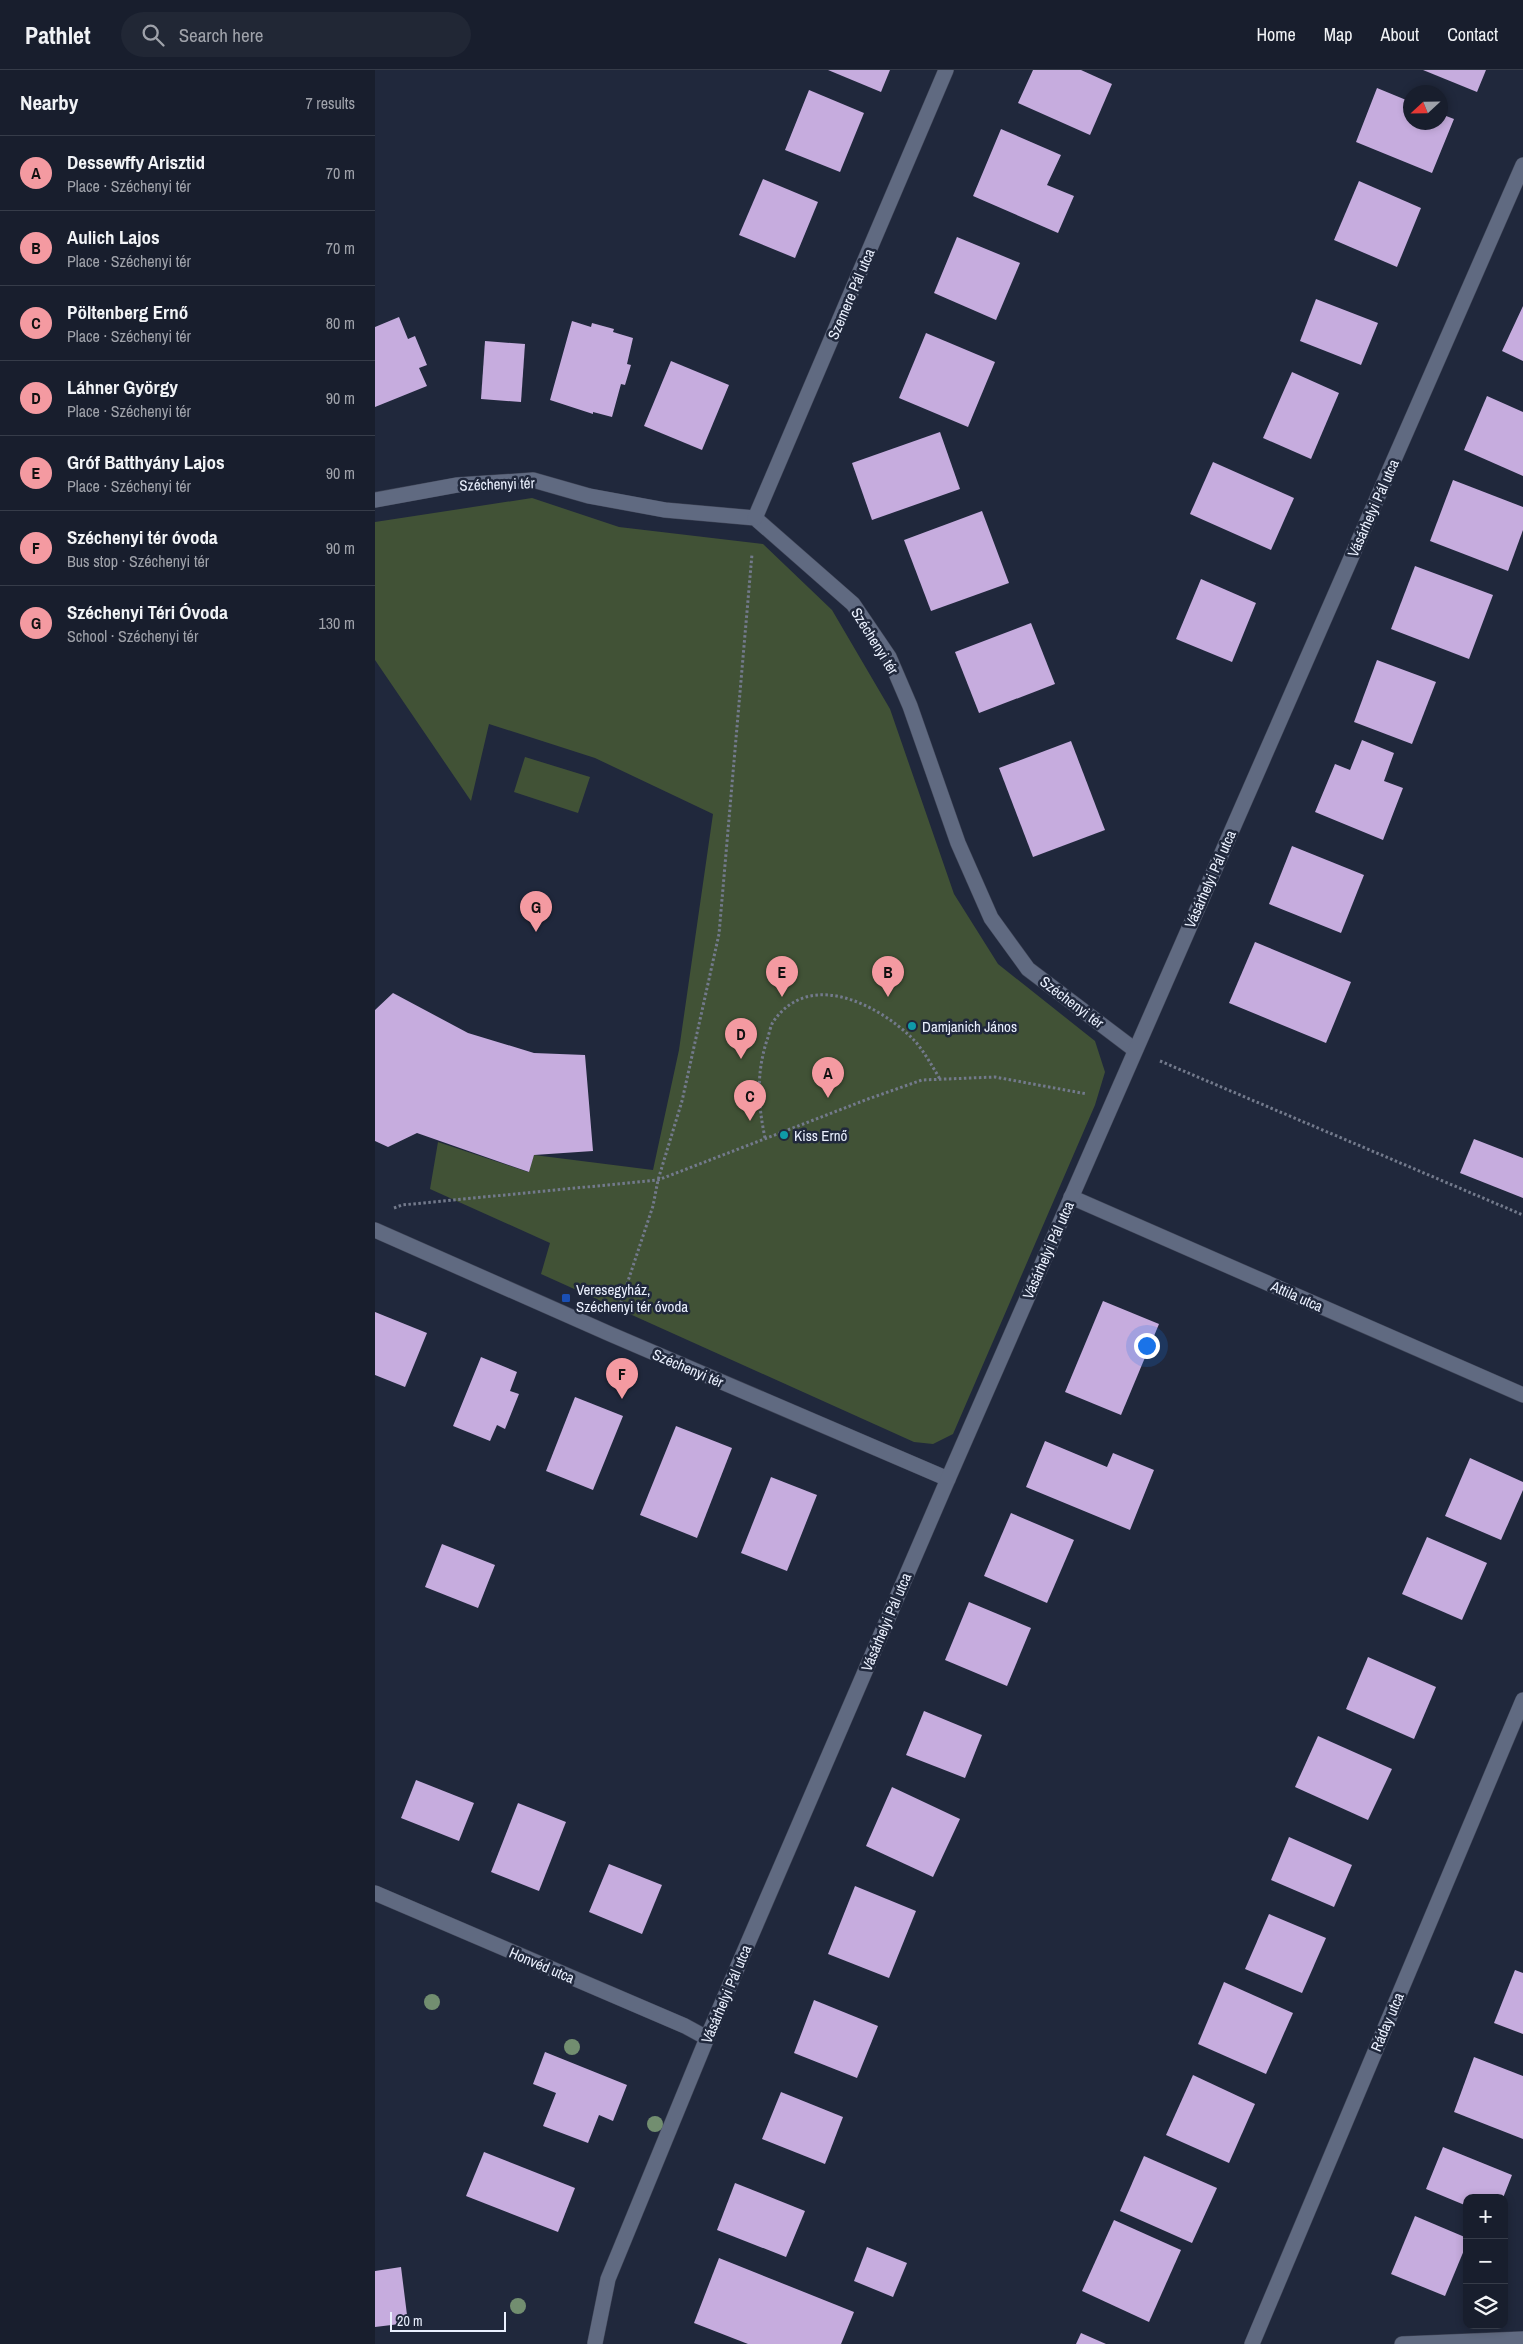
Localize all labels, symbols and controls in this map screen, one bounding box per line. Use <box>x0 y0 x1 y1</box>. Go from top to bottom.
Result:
search box <box>121 12 471 57</box>
text: Pathlet <box>25 19 91 51</box>
icon: search <box>139 21 167 49</box>
text: Search here <box>179 22 264 48</box>
text: Home <box>1256 22 1296 47</box>
text: Map <box>1324 22 1353 47</box>
text: About <box>1381 22 1419 47</box>
text: Contact <box>1447 22 1498 47</box>
north arrow <box>1403 85 1448 130</box>
text: Nearby <box>20 88 78 117</box>
text: 7 results <box>305 92 355 114</box>
text: Dessewffy Arisztid <box>67 149 205 175</box>
text: A <box>31 162 41 184</box>
text: 70 m <box>326 162 355 184</box>
text: Place · Széchenyi tér <box>67 175 191 197</box>
text: Aulich Lajos <box>67 224 160 250</box>
text: B <box>31 237 41 259</box>
text: 70 m <box>326 237 355 259</box>
street label: Szemere Pál utca <box>822 245 880 343</box>
text: Place · Széchenyi tér <box>67 250 191 272</box>
text: Pöltenberg Ernő <box>67 299 188 325</box>
text: C <box>31 312 41 334</box>
text: 80 m <box>326 312 355 334</box>
text: Place · Széchenyi tér <box>67 325 191 347</box>
text: Láhner György <box>67 374 178 400</box>
text: D <box>31 387 41 409</box>
text: 90 m <box>326 387 355 409</box>
text: Place · Széchenyi tér <box>67 400 191 422</box>
text: Gróf Batthyány Lajos <box>67 449 225 475</box>
street label: Vásárhelyi Pál utca <box>1342 456 1404 560</box>
text: E <box>32 462 40 484</box>
text: 90 m <box>326 462 355 484</box>
street label: Széchenyi tér <box>459 472 535 496</box>
text: Place · Széchenyi tér <box>67 475 191 497</box>
text: Széchenyi tér óvoda <box>67 524 218 550</box>
text: F <box>32 537 40 559</box>
text: 90 m <box>326 537 355 559</box>
text: Bus stop · Széchenyi tér <box>67 550 209 572</box>
text: Széchenyi Téri Óvoda <box>67 599 228 625</box>
street label: Széchenyi tér <box>846 604 904 678</box>
text: G <box>31 612 41 634</box>
text: 130 m <box>319 612 355 634</box>
text: School · Széchenyi tér <box>67 625 198 647</box>
street label: Vásárhelyi Pál utca <box>1179 827 1241 931</box>
pin: G <box>520 891 552 932</box>
pin: E <box>766 956 798 997</box>
pin: B <box>872 956 904 997</box>
street label: Széchenyi tér <box>1036 971 1108 1033</box>
place label: Damjanich János <box>922 1016 1017 1037</box>
pin: D <box>725 1018 757 1059</box>
marker: Damjanich János <box>906 1020 918 1032</box>
pin: A <box>812 1057 844 1098</box>
pin: C <box>734 1080 766 1121</box>
place label: Kiss Ernő <box>794 1125 847 1146</box>
marker: Kiss Ernő <box>778 1129 790 1141</box>
street label: Vásárhelyi Pál utca <box>1017 1198 1079 1302</box>
street label: Attila utca <box>1267 1275 1326 1317</box>
place label: Veresegyház, Széchenyi tér óvoda <box>576 1279 688 1317</box>
marker: Veresegyház, Széchenyi tér óvoda <box>560 1292 572 1304</box>
your location <box>1134 1333 1160 1359</box>
street label: Széchenyi tér <box>649 1344 727 1392</box>
pin: F <box>606 1358 638 1399</box>
street label: Vásárhelyi Pál utca <box>856 1569 916 1674</box>
street label: Vásárhelyi Pál utca <box>696 1941 756 2046</box>
street label: Honvéd utca <box>506 1942 578 1988</box>
street label: Ráday utca <box>1365 1989 1409 2055</box>
map controls <box>1463 2194 1508 2329</box>
button: + <box>1463 2194 1508 2239</box>
button: − <box>1463 2239 1508 2284</box>
button: layers <box>1463 2284 1508 2329</box>
scale bar <box>390 2309 506 2332</box>
text: 20 m <box>397 2312 423 2330</box>

